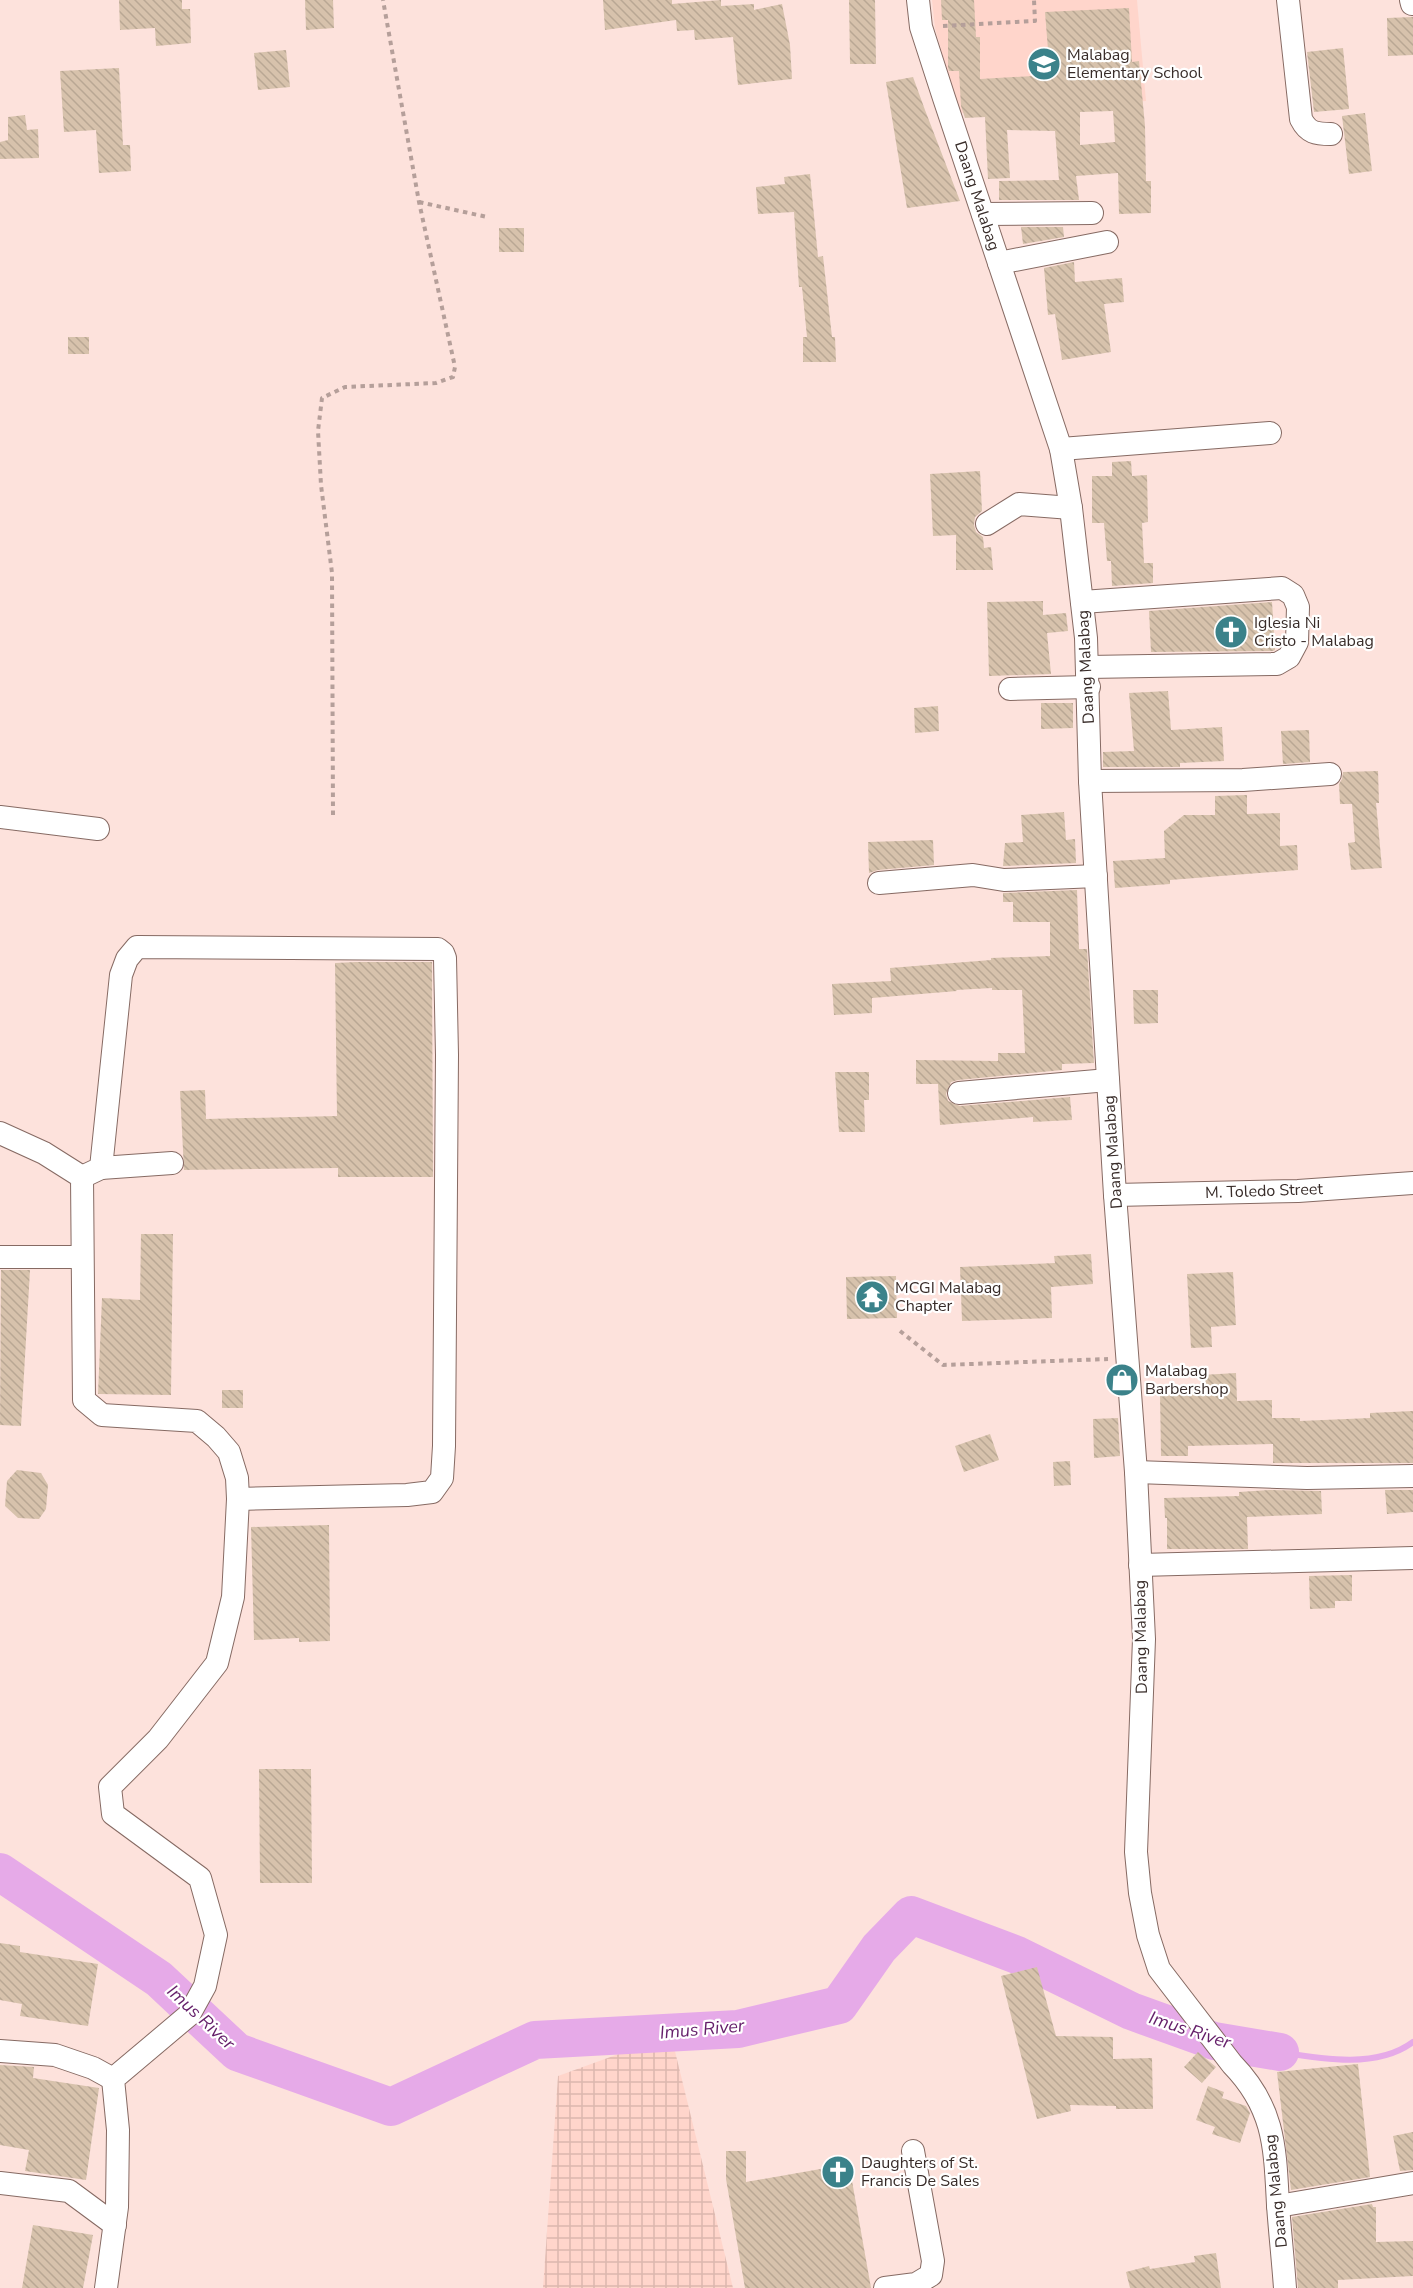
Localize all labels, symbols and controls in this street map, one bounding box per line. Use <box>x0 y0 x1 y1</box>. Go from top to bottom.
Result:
place label: Malabag Elementary School <box>1067 44 1203 84</box>
school or university icon: Malabag Elementary School <box>1026 46 1062 82</box>
street label: Daang Malabag <box>949 138 1005 254</box>
street label: Daang Malabag <box>1072 610 1100 724</box>
place label: Iglesia Ni Cristo - Malabag <box>1254 612 1374 652</box>
church icon: Iglesia Ni Cristo - Malabag <box>1213 614 1249 650</box>
street label: Daang Malabag <box>1098 1094 1128 1210</box>
street label: M. Toledo Street <box>1205 1178 1324 1204</box>
place label: MCGI Malabag Chapter <box>895 1277 1002 1317</box>
temple icon: MCGI Malabag Chapter <box>854 1279 890 1315</box>
place label: Malabag Barbershop <box>1145 1360 1229 1400</box>
shop icon: Malabag Barbershop <box>1104 1362 1140 1398</box>
street label: Daang Malabag <box>1129 1580 1153 1694</box>
water label: Imus River <box>162 1979 241 2055</box>
water label: Imus River <box>1146 2005 1235 2055</box>
water label: Imus River <box>659 2013 746 2045</box>
street label: Daang Malabag <box>1259 2133 1293 2249</box>
place label: Daughters of St. Francis De Sales <box>861 2152 979 2192</box>
church icon: Daughters of St. Francis De Sales <box>820 2154 856 2190</box>

